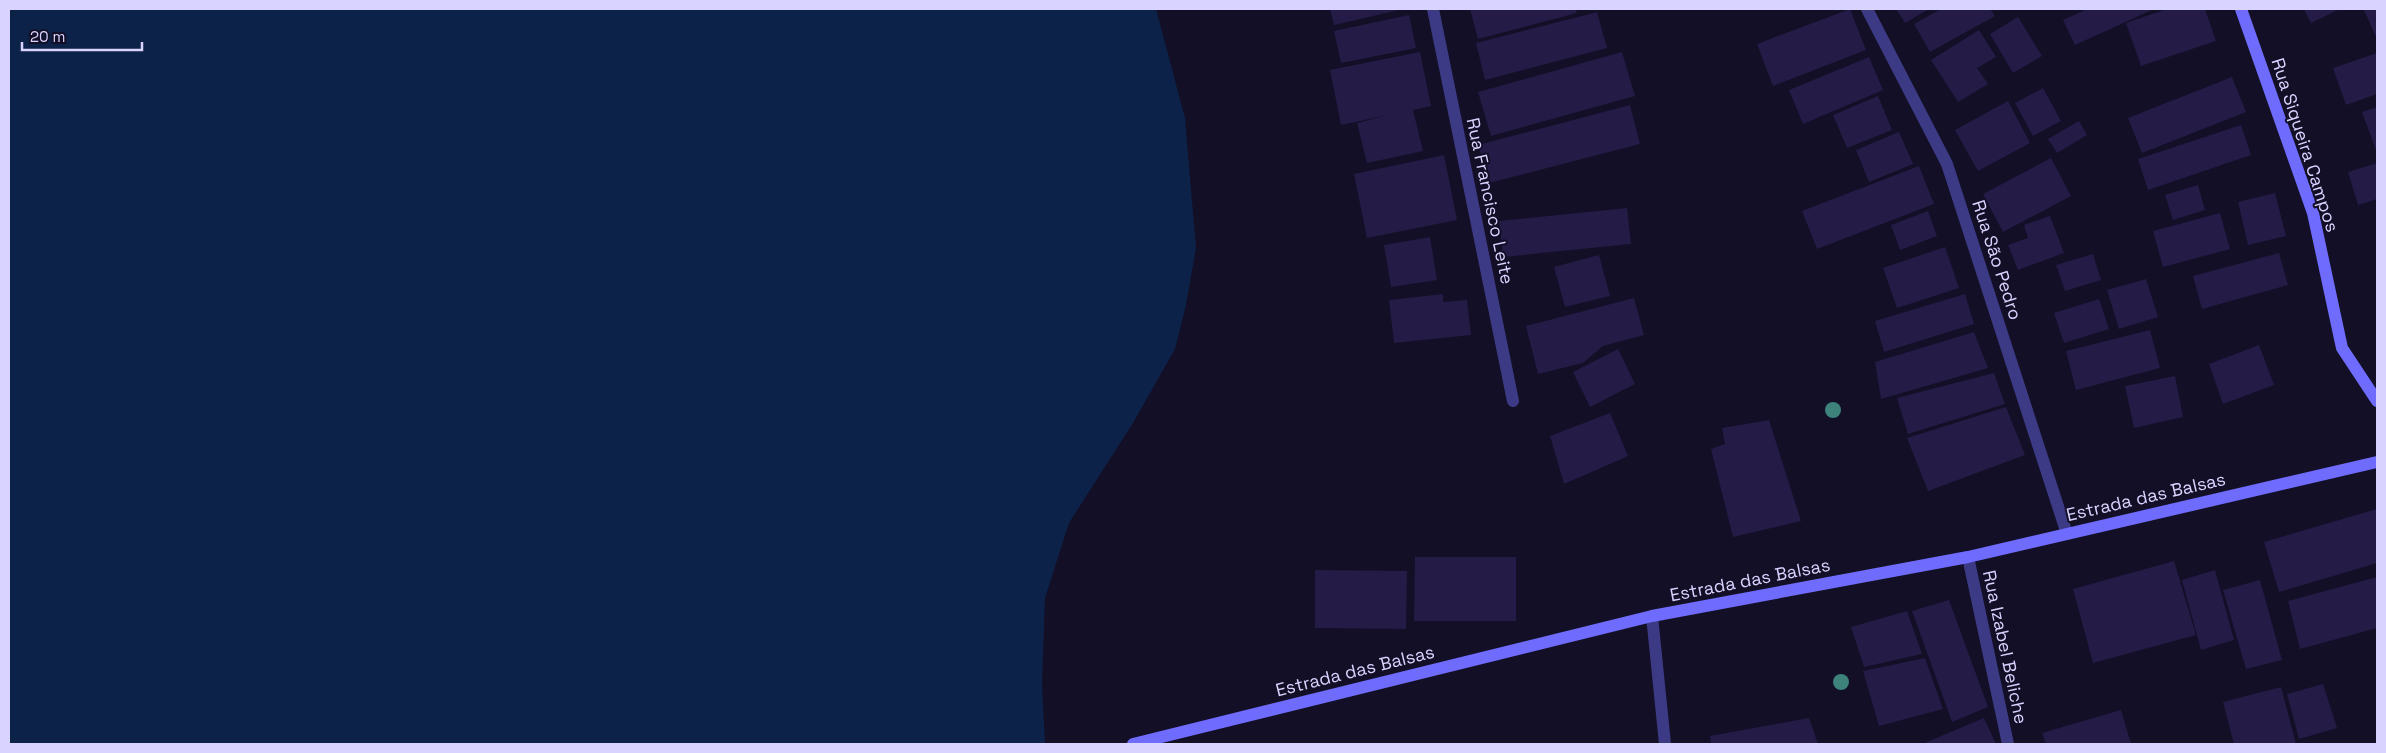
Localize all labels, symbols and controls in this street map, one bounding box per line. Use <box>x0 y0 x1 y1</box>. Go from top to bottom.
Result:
scale bar <box>22 20 142 52</box>
text: 20 m <box>30 27 65 46</box>
street label: Rua Siqueira Campos <box>2266 55 2344 235</box>
street label: Rua Francisco Leite <box>1462 116 1519 286</box>
street label: Rua São Pedro <box>1967 197 2028 323</box>
street label: Estrada das Balsas <box>2064 467 2228 526</box>
street label: Estrada das Balsas <box>1668 553 1832 606</box>
street label: Rua Izabel Beliche <box>1978 568 2033 726</box>
street label: Estrada das Balsas <box>1273 640 1437 701</box>

